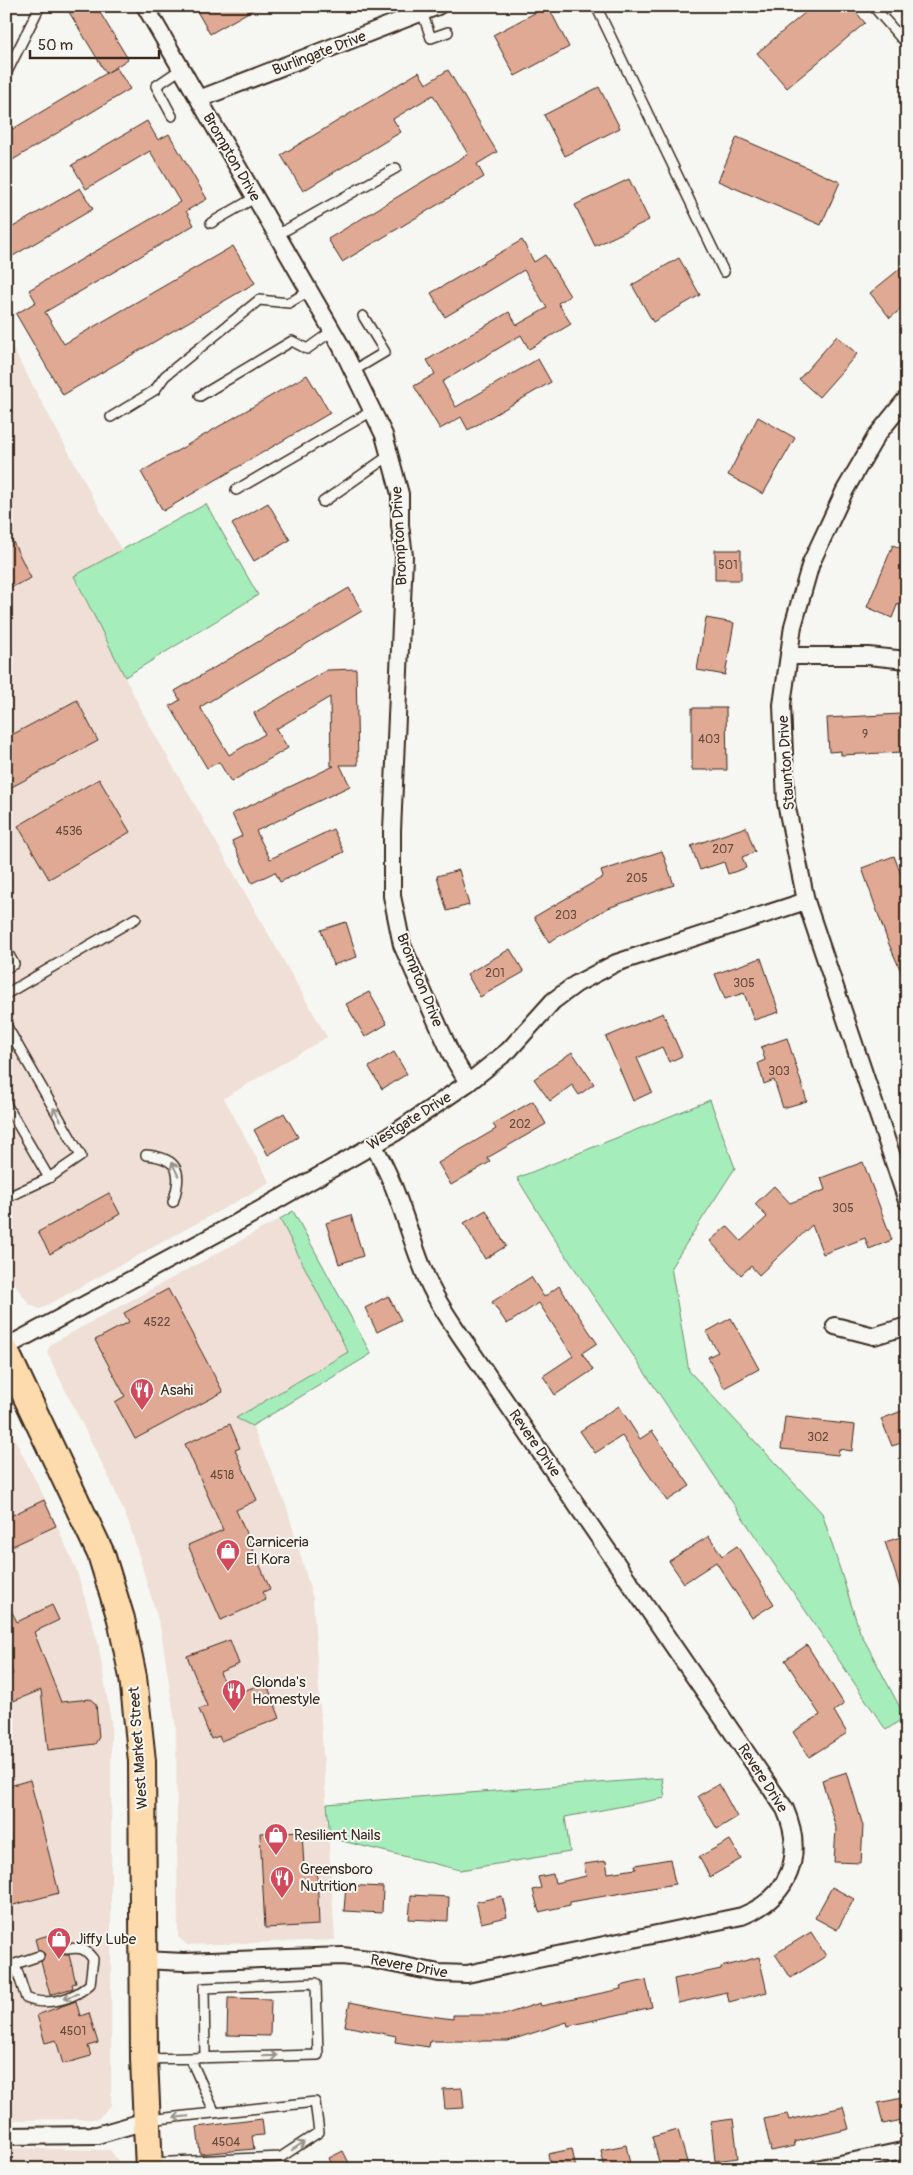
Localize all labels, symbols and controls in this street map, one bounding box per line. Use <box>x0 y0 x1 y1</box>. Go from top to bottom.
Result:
street label: Burlingate Drive <box>270 27 369 80</box>
scale bar <box>30 28 159 60</box>
text: 50 m <box>38 36 73 55</box>
street label: Brompton Drive <box>199 110 265 206</box>
street label: Brompton Drive <box>387 485 412 586</box>
house number: 501 <box>718 558 738 573</box>
street label: Staunton Drive <box>774 714 799 811</box>
house number: 9 <box>862 727 868 742</box>
house number: 403 <box>698 732 720 747</box>
house number: 4536 <box>55 824 83 839</box>
house number: 207 <box>712 842 734 857</box>
house number: 205 <box>626 871 648 886</box>
house number: 203 <box>555 908 577 923</box>
street label: Brompton Drive <box>392 931 447 1030</box>
house number: 201 <box>485 966 505 981</box>
house number: 305 <box>733 976 755 991</box>
house number: 303 <box>768 1064 790 1079</box>
street label: Westgate Drive <box>364 1088 455 1155</box>
one-way arrow <box>51 1107 61 1121</box>
house number: 202 <box>509 1117 531 1132</box>
one-way arrow <box>169 1161 179 1176</box>
house number: 305 <box>832 1201 854 1216</box>
house number: 4522 <box>144 1315 171 1330</box>
restaurant icon: Asahi <box>129 1377 155 1411</box>
place label: Asahi <box>160 1381 194 1400</box>
street label: Revere Drive <box>504 1406 565 1481</box>
house number: 302 <box>807 1430 829 1445</box>
house number: 4518 <box>210 1468 234 1483</box>
place label: Carniceria El Kora <box>246 1533 309 1569</box>
shop icon: Carniceria El Kora <box>215 1538 241 1572</box>
place label: Glonda's Homestyle <box>252 1673 321 1709</box>
restaurant icon: Glonda's Homestyle <box>221 1678 247 1712</box>
street label: West Market Street <box>125 1685 152 1810</box>
street label: Revere Drive <box>733 1740 792 1817</box>
shop icon: Resilient Nails <box>263 1822 289 1856</box>
place label: Resilient Nails <box>294 1826 381 1845</box>
place label: Greensboro Nutrition <box>300 1860 373 1896</box>
restaurant icon: Greensboro Nutrition <box>269 1865 295 1899</box>
shop icon: Jiffy Lube <box>46 1926 72 1960</box>
place label: Jiffy Lube <box>76 1930 137 1949</box>
street label: Revere Drive <box>369 1950 450 1983</box>
one-way arrow <box>64 1992 80 2002</box>
house number: 4501 <box>60 2024 86 2039</box>
one-way arrow <box>262 2051 278 2061</box>
one-way arrow <box>173 2112 189 2122</box>
house number: 4504 <box>212 2135 240 2150</box>
one-way arrow <box>291 2141 305 2151</box>

